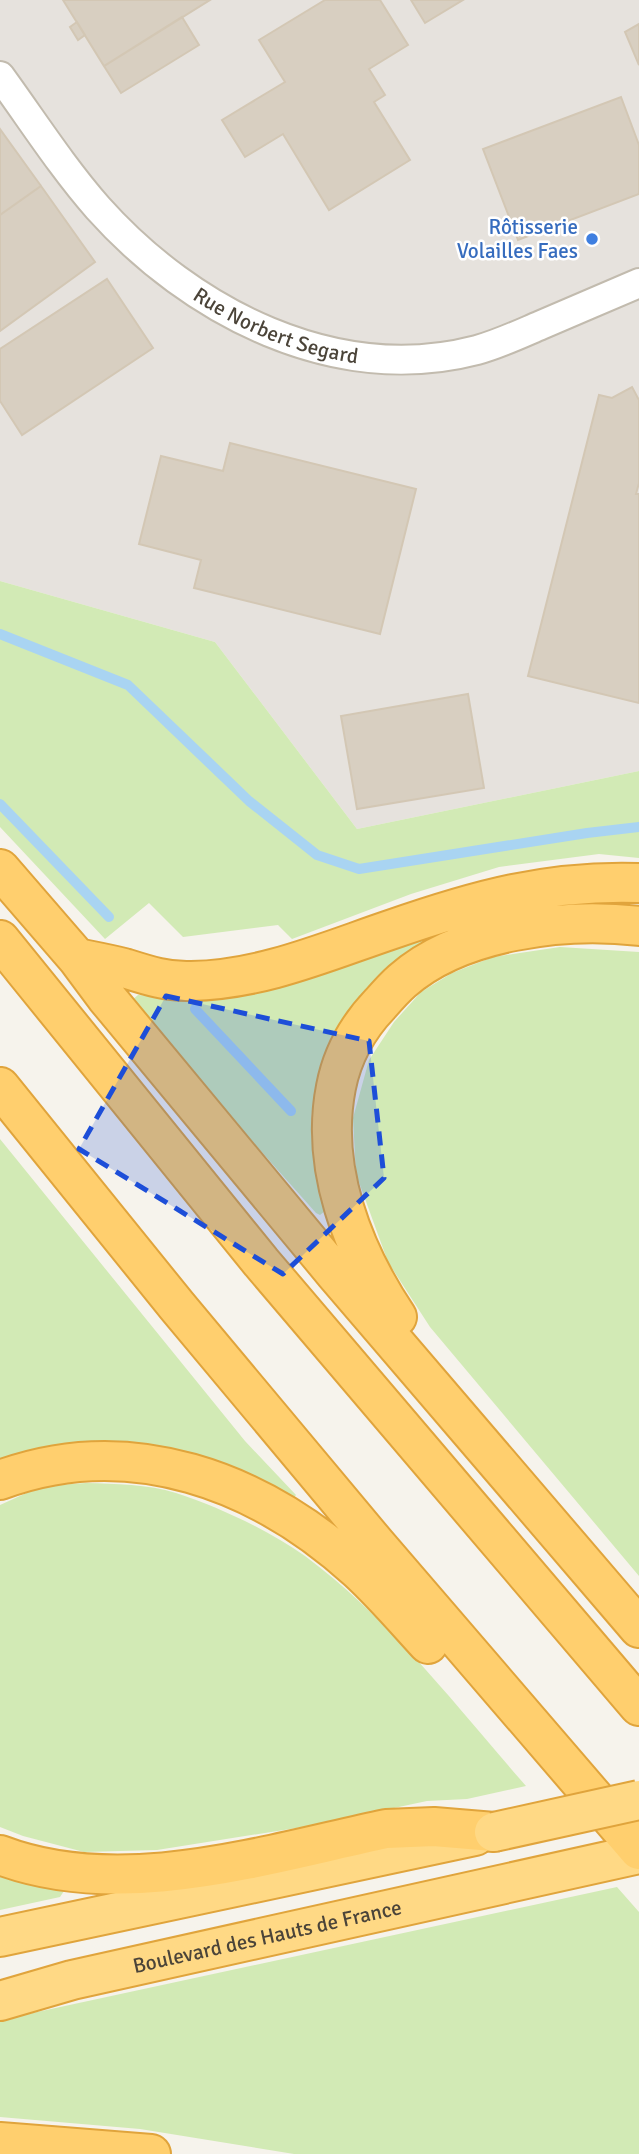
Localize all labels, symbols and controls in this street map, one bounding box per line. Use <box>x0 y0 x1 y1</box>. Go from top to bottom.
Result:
place label: Rôtisserie Volailles Faes <box>457 214 578 264</box>
marker: Rôtisserie Volailles Faes <box>584 231 600 247</box>
street label: Rue Norbert Segard <box>189 282 360 369</box>
street label: Boulevard des Hauts de France <box>130 1894 404 1979</box>

